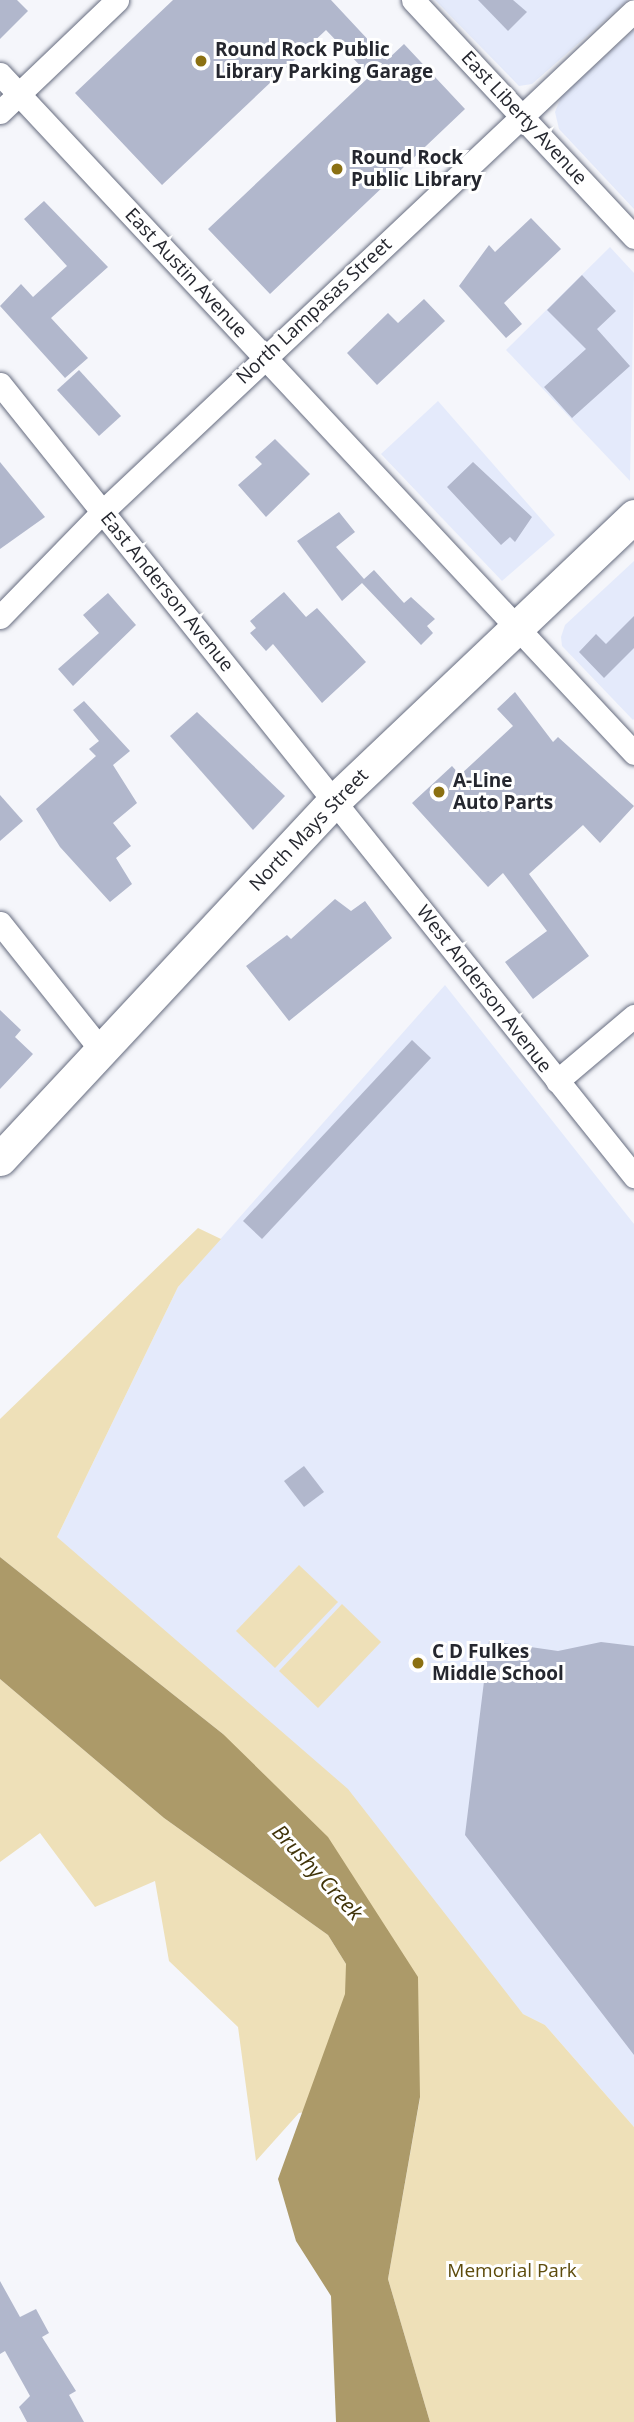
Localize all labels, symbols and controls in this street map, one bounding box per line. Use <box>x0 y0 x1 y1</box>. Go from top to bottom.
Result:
place label: Round Rock Public Library Parking Garage <box>215 39 433 83</box>
street label: East Liberty Avenue <box>456 47 592 189</box>
marker: Round Rock Public Library Parking Garage <box>193 53 209 69</box>
place label: Round Rock Public Library <box>351 147 482 191</box>
marker: Round Rock Public Library <box>329 161 345 177</box>
street label: East Austin Avenue <box>120 203 252 343</box>
street label: North Lampasas Street <box>232 233 396 389</box>
street label: East Anderson Avenue <box>96 508 238 676</box>
street label: North Mays Street <box>245 764 373 896</box>
place label: A-Line Auto Parts <box>453 770 553 814</box>
marker: A-Line Auto Parts <box>431 784 447 800</box>
street label: West Anderson Avenue <box>412 901 556 1077</box>
place label: C D Fulkes Middle School <box>432 1641 564 1685</box>
marker: C D Fulkes Middle School <box>410 1655 426 1671</box>
water label: Brushy Creek <box>267 1819 369 1925</box>
park label: Memorial Park <box>447 2260 577 2282</box>

